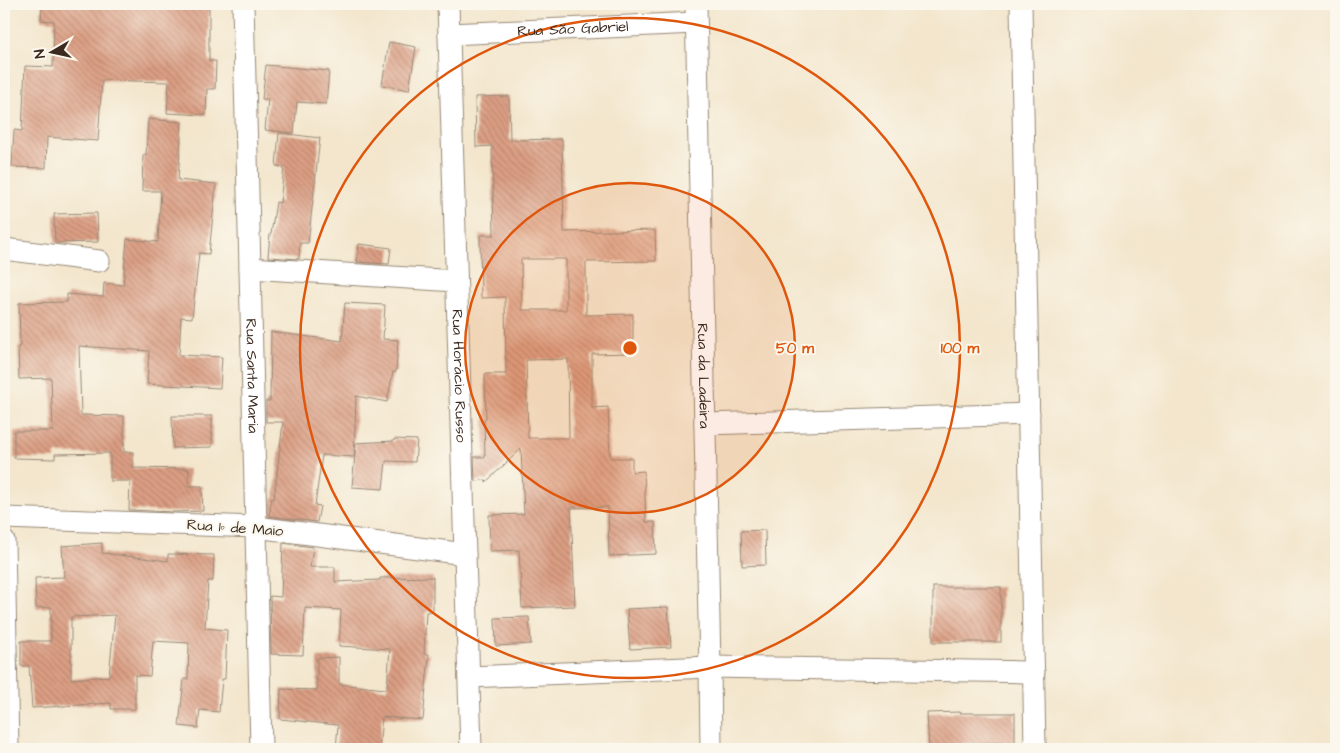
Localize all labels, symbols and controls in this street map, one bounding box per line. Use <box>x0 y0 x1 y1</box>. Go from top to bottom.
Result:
street label: Rua São Gabriel <box>517 16 629 41</box>
north arrow <box>28 28 78 78</box>
text: N <box>30 48 51 60</box>
street label: Rua Horácio Russo <box>447 309 472 443</box>
street label: Rua Santa Maria <box>241 318 264 434</box>
street label: Rua da Ladeira <box>692 323 715 429</box>
text: 50 m <box>776 338 814 359</box>
text: 100 m <box>941 338 980 359</box>
centre of rings <box>621 339 639 357</box>
street label: Rua 1º de Maio <box>186 514 284 542</box>

